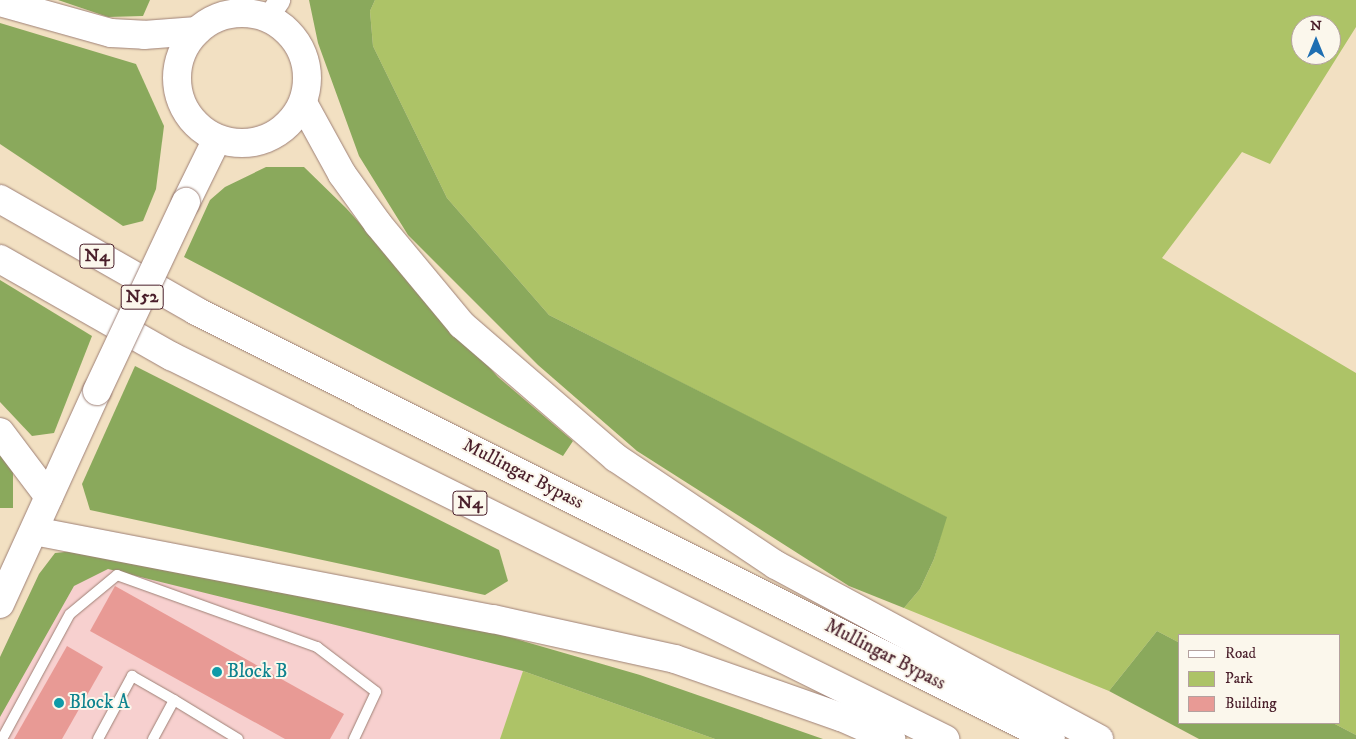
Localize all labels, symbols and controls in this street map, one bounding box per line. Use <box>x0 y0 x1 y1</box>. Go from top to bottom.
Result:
north arrow <box>1291 15 1341 65</box>
text: N <box>1310 17 1322 35</box>
road number: N4 <box>78 240 116 272</box>
road number: N52 <box>120 282 164 312</box>
street label: Mullingar Bypass <box>459 434 587 514</box>
road number: N4 <box>451 488 489 518</box>
street label: Mullingar Bypass <box>821 615 949 695</box>
legend <box>1178 634 1341 724</box>
text: Road <box>1225 644 1256 663</box>
place label: Block B <box>227 661 288 683</box>
marker: Block B <box>211 666 223 678</box>
text: Park <box>1225 669 1253 688</box>
place label: Block A <box>69 692 130 714</box>
text: Building <box>1225 694 1277 713</box>
marker: Block A <box>53 697 65 709</box>

